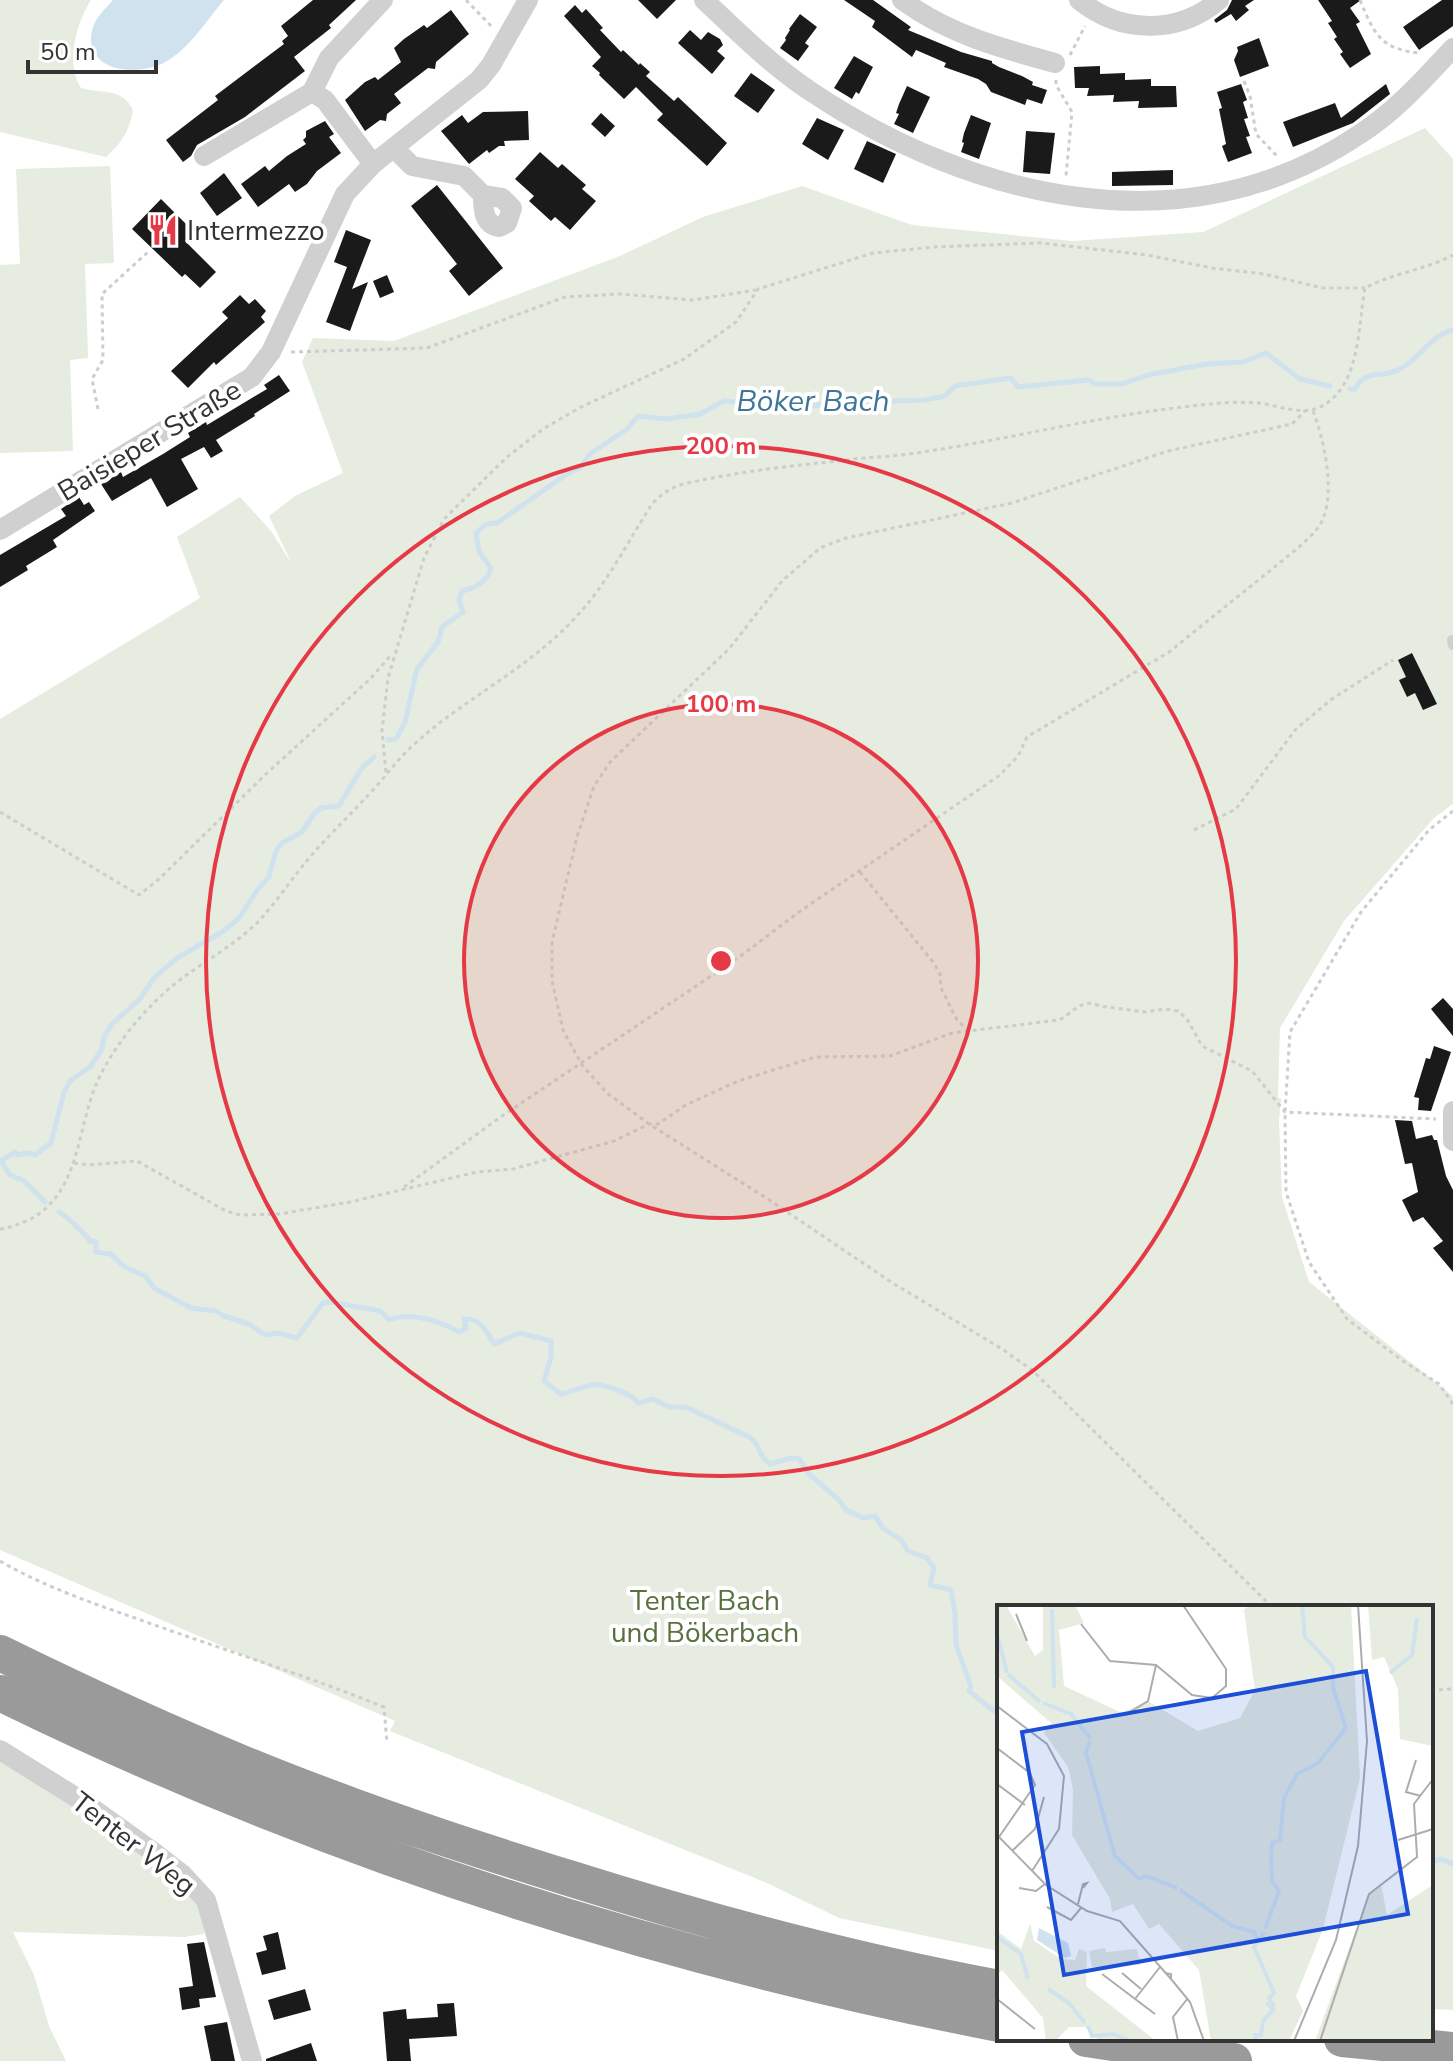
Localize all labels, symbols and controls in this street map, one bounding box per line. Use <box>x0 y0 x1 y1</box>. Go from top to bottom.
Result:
scale bar <box>28 24 156 74</box>
text: 50 m <box>40 36 96 68</box>
place label: Intermezzo <box>187 212 325 250</box>
restaurant icon: Intermezzo <box>146 213 180 247</box>
street label: Baisieper Straße <box>51 371 248 511</box>
water label: Böker Bach <box>736 381 890 422</box>
text: 200 m <box>686 430 756 462</box>
text: 100 m <box>686 688 756 720</box>
centre of rings <box>707 947 735 975</box>
park label: Tenter Bach und Bökerbach <box>611 1582 799 1652</box>
inset map <box>997 1605 1433 2041</box>
street label: Tenter Weg <box>63 1783 203 1904</box>

